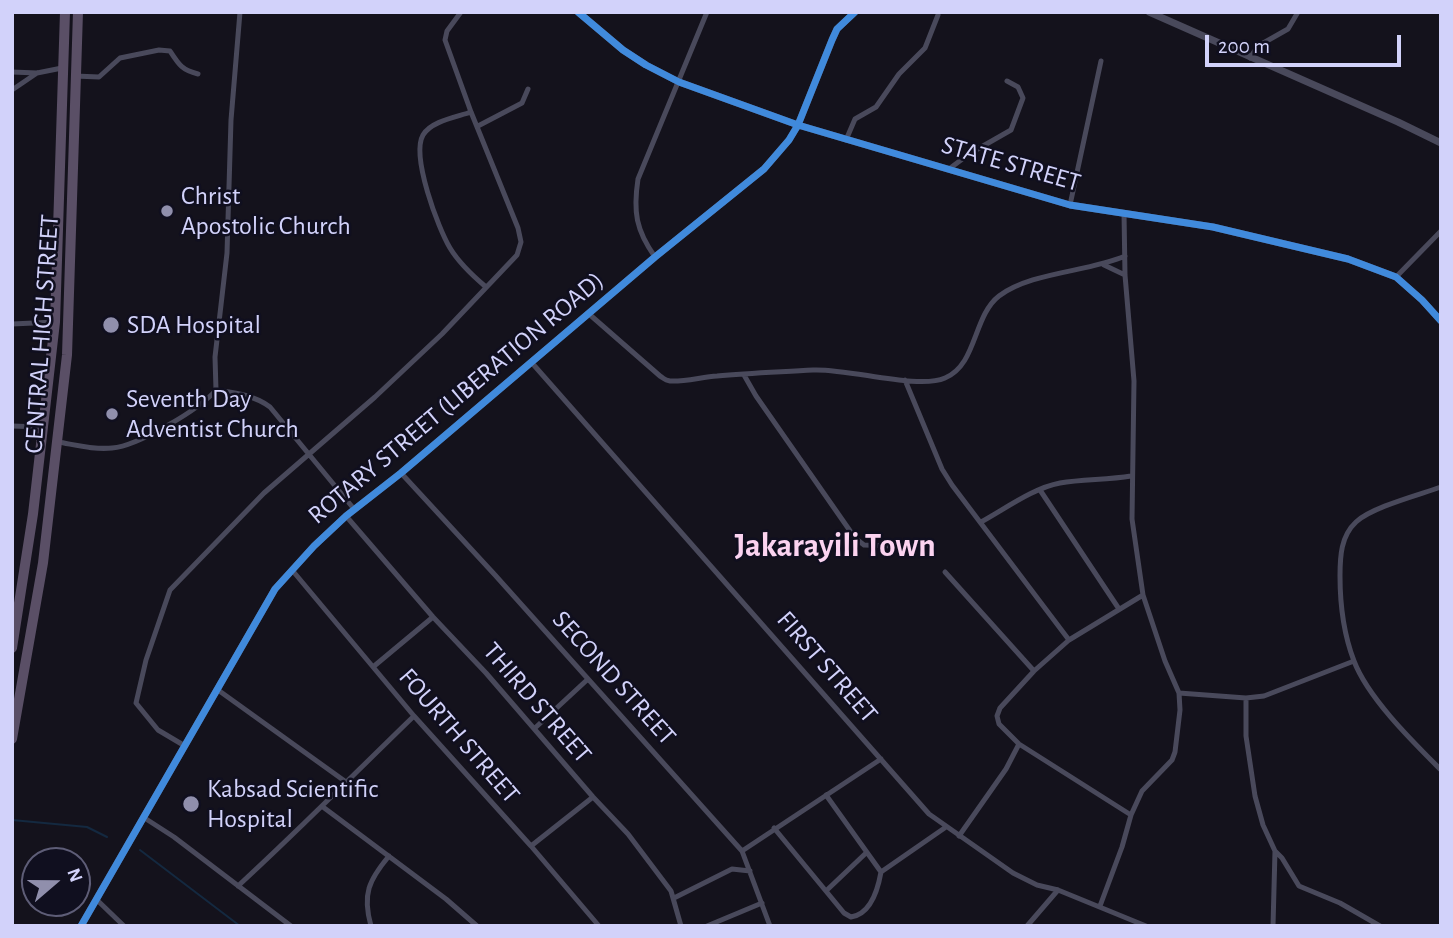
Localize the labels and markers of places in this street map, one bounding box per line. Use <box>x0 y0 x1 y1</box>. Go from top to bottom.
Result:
place label: Christ Apostolic Church <box>181 180 351 242</box>
marker: Christ Apostolic Church <box>159 203 175 219</box>
place label: SDA Hospital <box>127 309 261 341</box>
marker: SDA Hospital <box>101 315 121 335</box>
place label: Seventh Day Adventist Church <box>126 383 299 444</box>
marker: Seventh Day Adventist Church <box>104 406 120 422</box>
place label: Kabsad Scientific Hospital <box>207 773 378 834</box>
marker: Kabsad Scientific Hospital <box>181 794 201 814</box>

